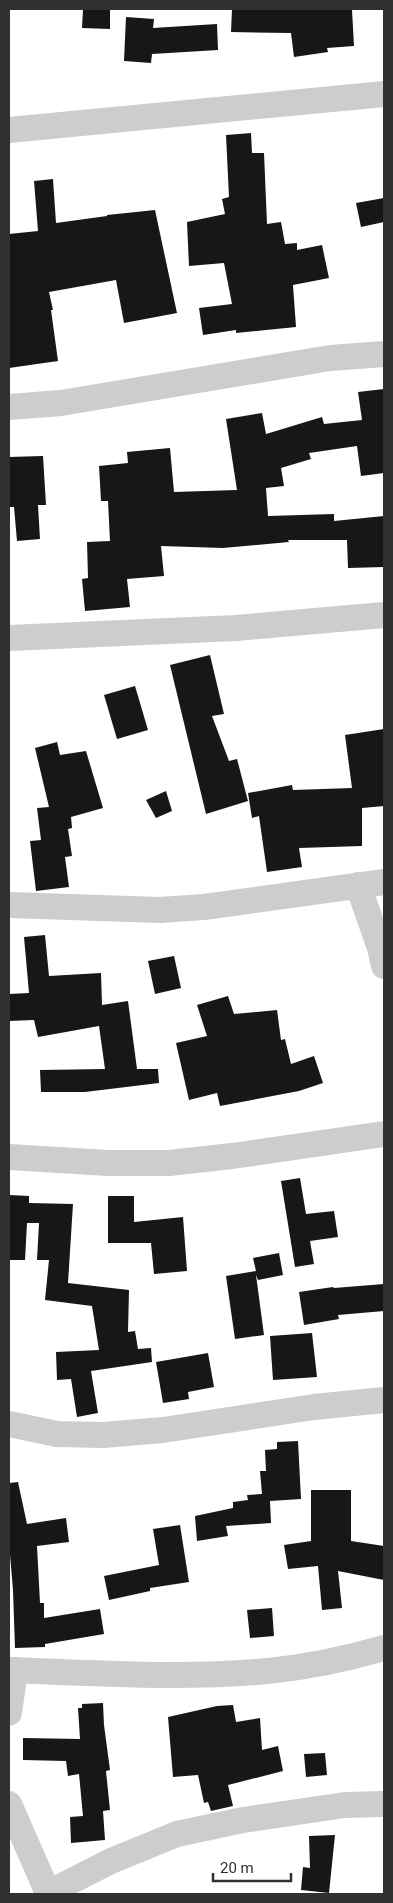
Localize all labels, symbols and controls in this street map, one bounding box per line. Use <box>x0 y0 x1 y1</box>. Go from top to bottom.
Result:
scale bar <box>213 1850 290 1882</box>
text: 20 m <box>220 1859 254 1877</box>

